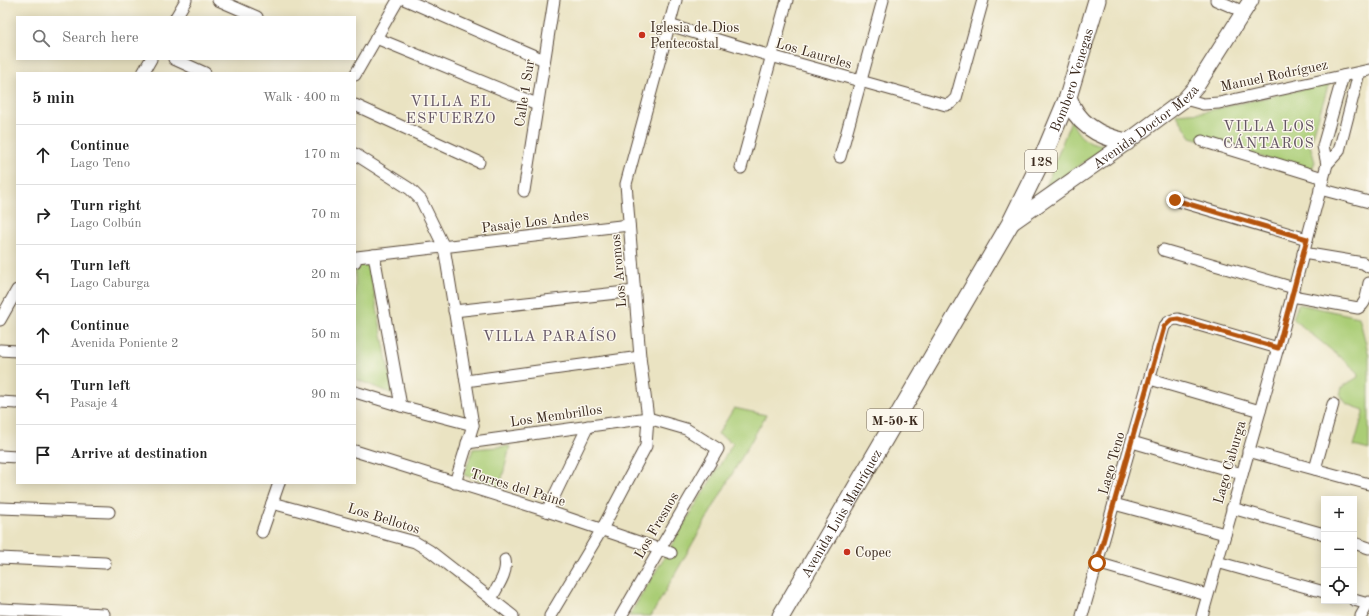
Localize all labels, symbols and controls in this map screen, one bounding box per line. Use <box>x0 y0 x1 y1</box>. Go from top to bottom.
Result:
search box <box>16 16 356 60</box>
place label: Iglesia de Dios Pentecostal <box>650 21 739 51</box>
icon: search <box>30 27 52 49</box>
street label: Bombero Venegas <box>1048 27 1096 134</box>
marker: Iglesia de Dios Pentecostal <box>637 30 647 40</box>
text: Search here <box>62 31 139 46</box>
street label: Los Laureles <box>774 36 853 72</box>
street label: Calle 1 Sur <box>513 58 537 128</box>
street label: Manuel Rodríguez <box>1219 58 1329 94</box>
street label: Avenida Doctor Meza <box>1090 82 1202 172</box>
text: 5 min <box>32 90 75 107</box>
text: Walk · 400 m <box>263 91 340 104</box>
district label: VILLA EL ESFUERZO <box>406 95 496 127</box>
district label: VILLA LOS CÁNTAROS <box>1223 120 1315 152</box>
text: Continue <box>70 139 129 154</box>
icon: ahead <box>32 144 54 166</box>
text: 170 m <box>303 148 340 161</box>
road number: 128 <box>1025 150 1057 172</box>
text: Lago Teno <box>70 157 130 170</box>
route end <box>1166 191 1184 209</box>
text: Turn right <box>70 199 141 214</box>
icon: right <box>32 204 54 226</box>
text: 70 m <box>311 208 340 221</box>
street label: Pasaje Los Andes <box>481 208 590 236</box>
text: Lago Colbún <box>70 217 142 230</box>
street label: Los Aromos <box>609 234 629 308</box>
text: Turn left <box>70 259 130 274</box>
icon: left <box>32 264 54 286</box>
text: 20 m <box>311 268 340 281</box>
text: Lago Caburga <box>70 277 150 290</box>
text: Continue <box>70 319 129 334</box>
icon: ahead <box>32 324 54 346</box>
district label: VILLA PARAÍSO <box>483 327 617 345</box>
text: 50 m <box>311 328 340 341</box>
text: Avenida Poniente 2 <box>70 337 179 350</box>
text: Turn left <box>70 379 130 394</box>
icon: left <box>32 384 54 406</box>
text: 90 m <box>311 388 340 401</box>
text: Pasaje 4 <box>70 397 118 410</box>
street label: Los Membrillos <box>509 403 603 429</box>
road number: M-50-K <box>867 409 923 431</box>
street label: Lago Caburga <box>1211 419 1249 505</box>
street label: Lago Teno <box>1096 430 1128 496</box>
icon: arrive <box>32 444 54 466</box>
text: Arrive at destination <box>70 447 208 462</box>
street label: Avenida Luis Manríquez <box>799 447 885 580</box>
street label: Torres del Paine <box>468 467 567 509</box>
street label: Los Fresnos <box>632 490 682 561</box>
map controls <box>1321 496 1357 604</box>
button: + <box>1321 496 1357 532</box>
street label: Los Bellotos <box>346 501 422 537</box>
button: − <box>1321 532 1357 568</box>
place label: Copec <box>855 546 891 560</box>
marker: Copec <box>842 547 852 557</box>
route start <box>1088 554 1106 572</box>
button: locate <box>1321 568 1357 604</box>

